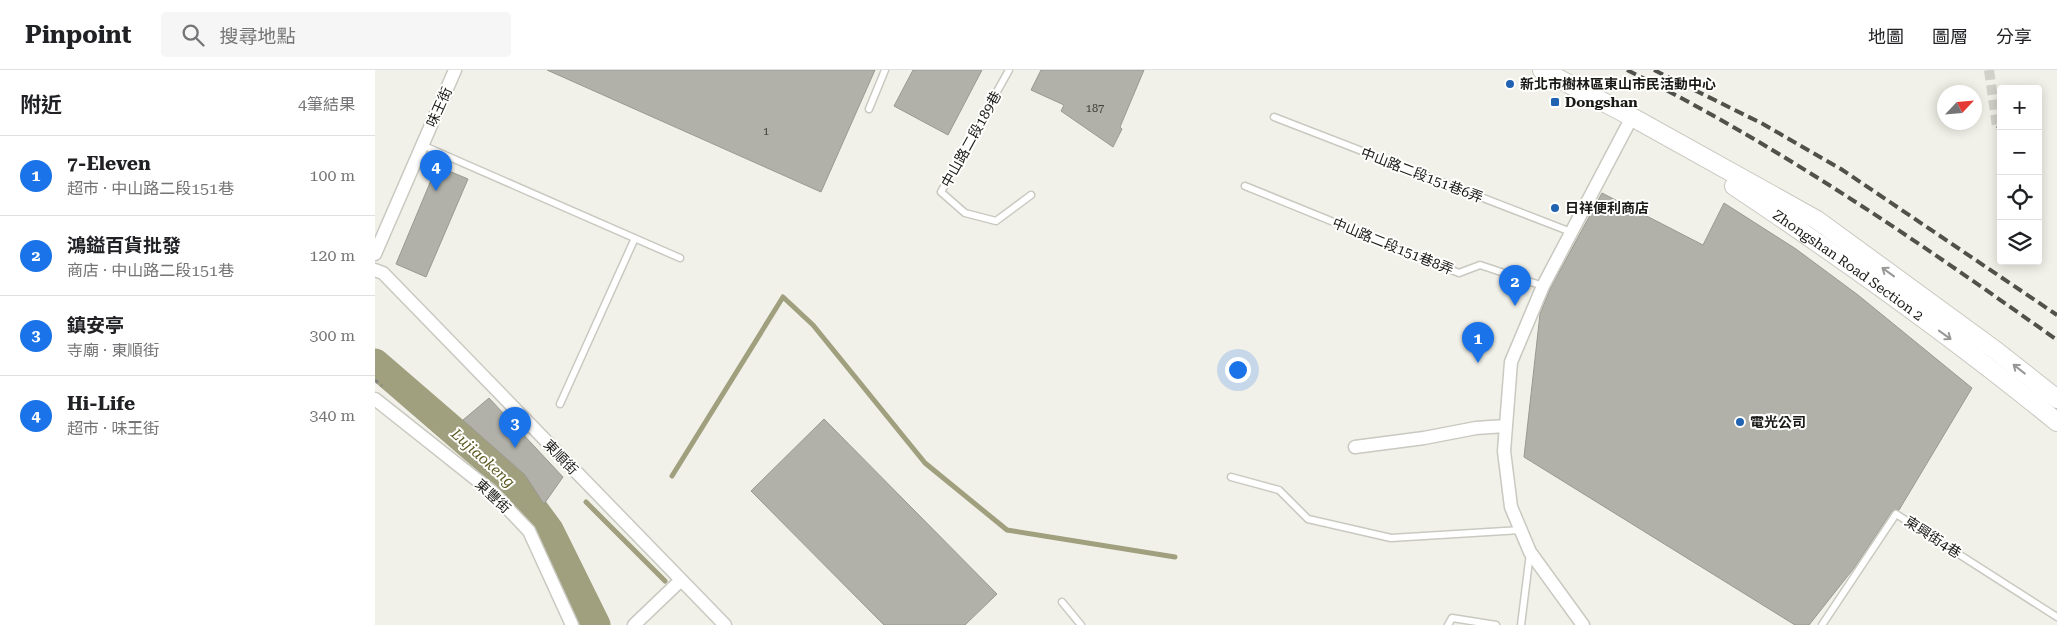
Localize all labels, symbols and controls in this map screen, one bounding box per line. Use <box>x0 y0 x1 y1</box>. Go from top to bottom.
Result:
search box <box>161 12 511 57</box>
text: Pinpoint <box>25 21 131 49</box>
icon: search <box>179 21 207 49</box>
text: 搜尋地點 <box>219 25 295 48</box>
text: 地圖 <box>1868 26 1904 47</box>
text: 圖層 <box>1932 26 1968 47</box>
text: 分享 <box>1996 26 2032 47</box>
place label: 新北市樹林區東山市民活動中心 <box>1520 76 1716 92</box>
marker: 新北市樹林區東山市民活動中心 <box>1504 78 1516 90</box>
street label: 味王街 <box>423 85 455 129</box>
north arrow <box>1937 85 1982 130</box>
map controls <box>1997 85 2042 265</box>
button: + <box>1997 85 2042 130</box>
street label: 中山路二段189巷 <box>938 88 1004 190</box>
text: 附近 <box>20 93 62 117</box>
place label: Dongshan <box>1565 94 1638 110</box>
text: 4筆結果 <box>298 95 355 114</box>
marker: Dongshan <box>1549 96 1561 108</box>
house number: 187 <box>1086 102 1104 115</box>
house number: 1 <box>763 125 769 138</box>
button: − <box>1997 130 2042 175</box>
street label: 中山路二段151巷6弄 <box>1359 144 1485 206</box>
pin: 4 <box>420 150 452 191</box>
text: 7-Eleven <box>67 152 151 175</box>
text: 1 <box>32 166 40 185</box>
text: 100 m <box>309 166 355 185</box>
button: locate <box>1997 175 2042 220</box>
text: 超市 · 中山路二段151巷 <box>67 179 234 198</box>
place label: 日祥便利商店 <box>1565 200 1649 216</box>
marker: 日祥便利商店 <box>1549 202 1561 214</box>
street label: Zhongshan Road Section 2 <box>1770 207 1927 324</box>
street label: 中山路二段151巷8弄 <box>1330 214 1456 278</box>
button: layers <box>1997 220 2042 265</box>
text: 鴻鎰百貨批發 <box>67 234 181 257</box>
text: 2 <box>32 246 40 265</box>
text: 120 m <box>309 246 355 265</box>
text: 商店 · 中山路二段151巷 <box>67 261 234 280</box>
pin: 2 <box>1499 265 1531 306</box>
one-way arrow <box>1881 267 1895 277</box>
text: 鎮安亭 <box>67 314 124 337</box>
pin: 1 <box>1462 322 1494 363</box>
text: 3 <box>32 326 40 345</box>
text: 300 m <box>309 326 355 345</box>
one-way arrow <box>1938 330 1952 340</box>
text: 寺廟 · 東順街 <box>67 341 159 360</box>
your location <box>1225 357 1251 383</box>
one-way arrow <box>2013 363 2026 374</box>
text: Hi-Life <box>67 392 135 415</box>
text: 4 <box>32 406 40 425</box>
text: 340 m <box>309 406 355 425</box>
pin: 3 <box>499 407 531 448</box>
place label: 電光公司 <box>1750 414 1806 430</box>
marker: 電光公司 <box>1734 416 1746 428</box>
text: 超市 · 味王街 <box>67 419 159 438</box>
water label: Lujiaokeng <box>447 424 519 491</box>
street label: 東順街 <box>541 436 581 478</box>
street label: 東豐街 <box>472 476 514 516</box>
street label: 東興街4巷 <box>1902 513 1964 561</box>

